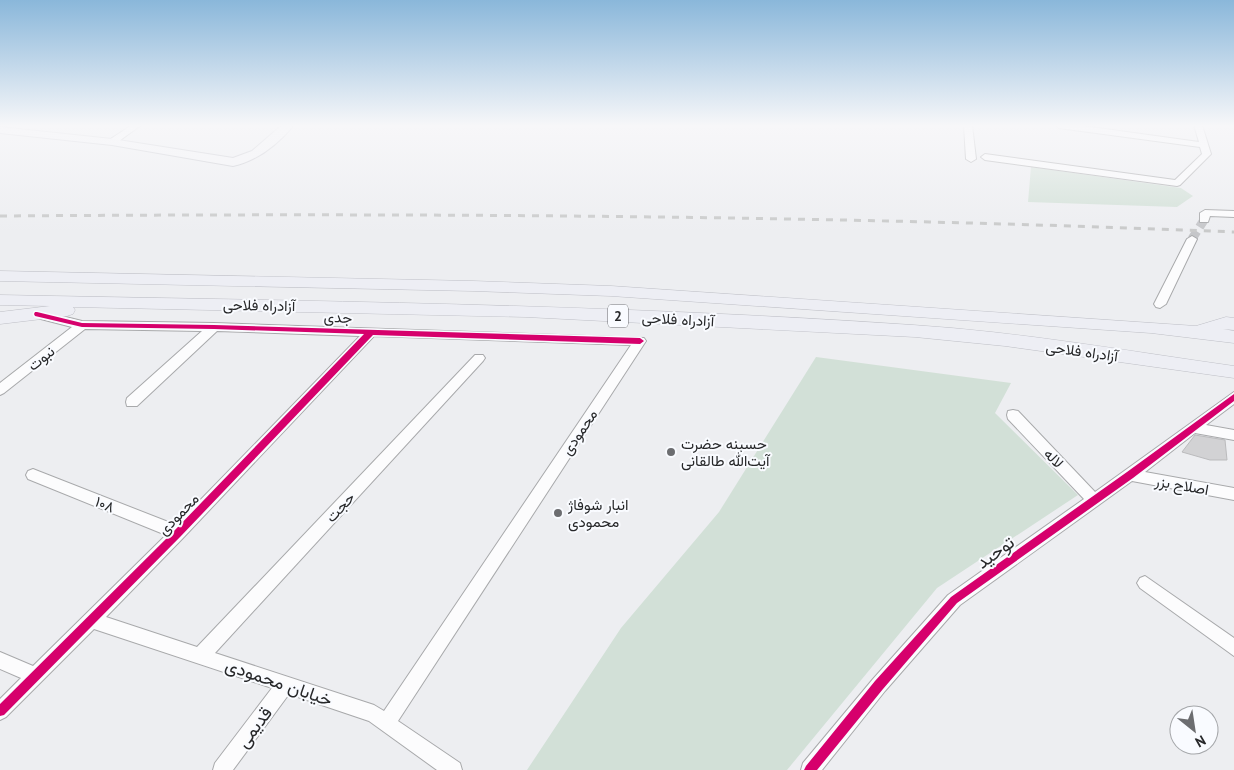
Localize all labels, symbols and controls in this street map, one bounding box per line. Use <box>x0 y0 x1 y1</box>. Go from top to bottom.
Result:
street label: آزادراه فلاحی <box>223 295 297 316</box>
road number: 2 <box>608 304 628 328</box>
street label: جدی <box>323 307 353 328</box>
street label: آزادراه فلاحی <box>641 308 716 331</box>
street label: آزادراه فلاحی <box>1045 337 1121 367</box>
street label: نبوت <box>24 341 58 375</box>
street label: محمودی <box>557 405 602 459</box>
place label: حسینه حضرت آیت‌الله طالقانی <box>681 434 771 471</box>
street label: لاله <box>1040 444 1068 472</box>
marker: حسینه حضرت آیت‌الله طالقانی <box>665 446 677 458</box>
street label: اصلاح بزر <box>1152 471 1210 501</box>
street label: حجت <box>321 488 359 526</box>
street label: محمودی <box>153 489 203 540</box>
street label: ۱۰۸ <box>92 492 118 517</box>
place label: انبار شوفاژ محمودی <box>567 495 628 532</box>
marker: انبار شوفاژ محمودی <box>552 507 564 519</box>
street label: توحید <box>971 530 1019 574</box>
street label: خیابان محمودی <box>222 653 336 711</box>
street label: قدیمی <box>231 702 277 752</box>
north arrow <box>1169 705 1219 755</box>
text: N <box>1192 731 1209 751</box>

